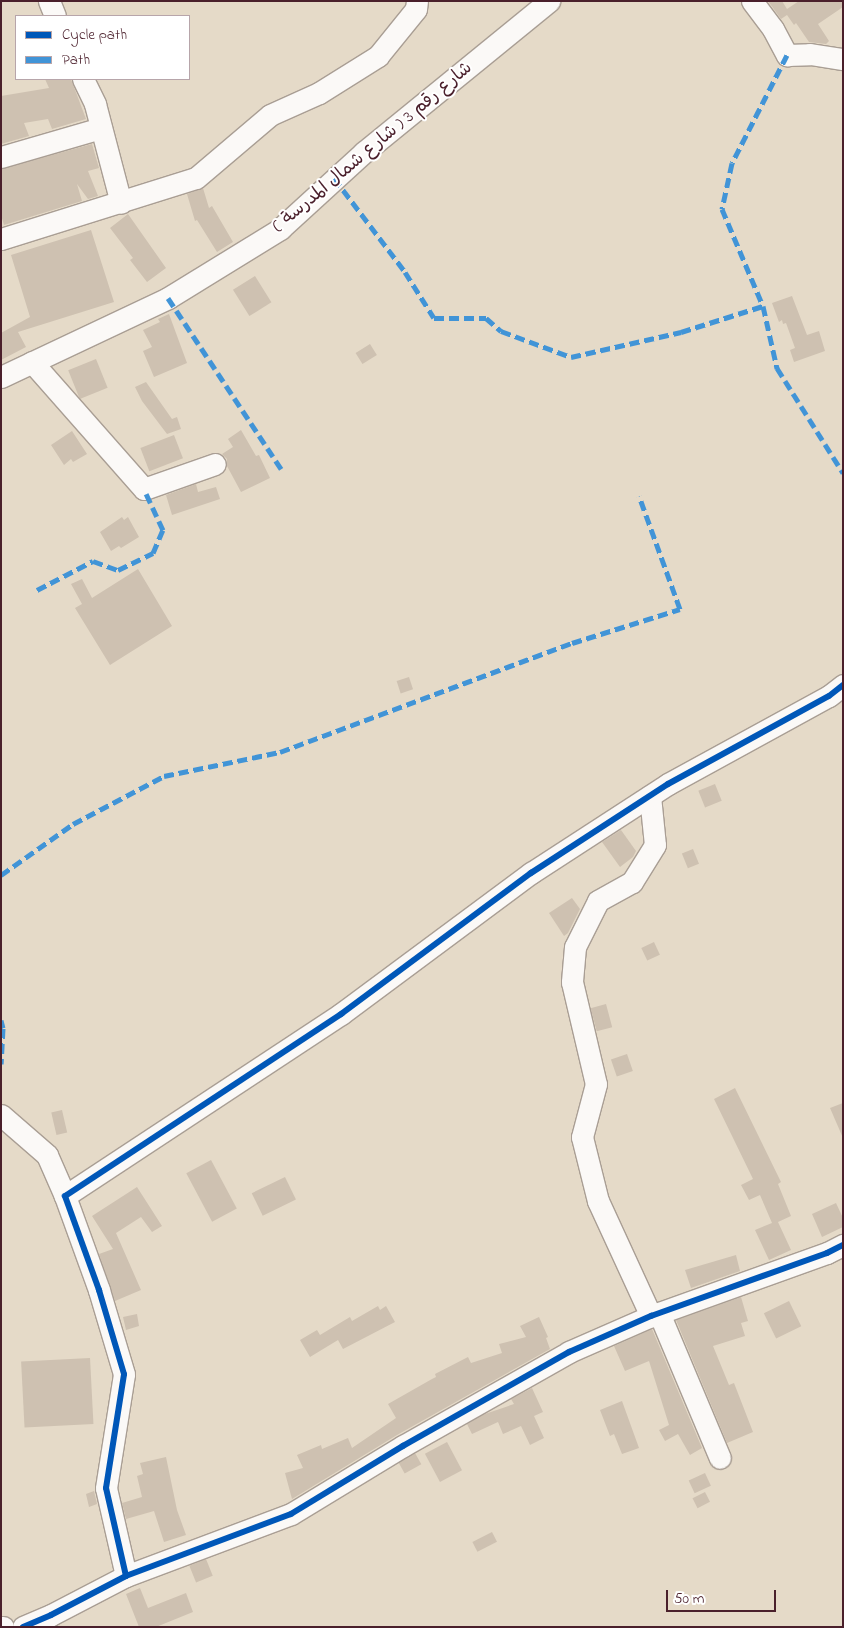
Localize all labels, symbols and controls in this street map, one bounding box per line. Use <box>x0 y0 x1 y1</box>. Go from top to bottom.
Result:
legend <box>15 15 190 80</box>
text: Cycle path <box>62 24 127 46</box>
text: Path <box>62 49 90 71</box>
street label: شارع رقم 3 ( شارع شمال المدرسة ) <box>269 58 477 238</box>
scale bar <box>669 1580 779 1612</box>
text: 50 m <box>674 1588 704 1610</box>

